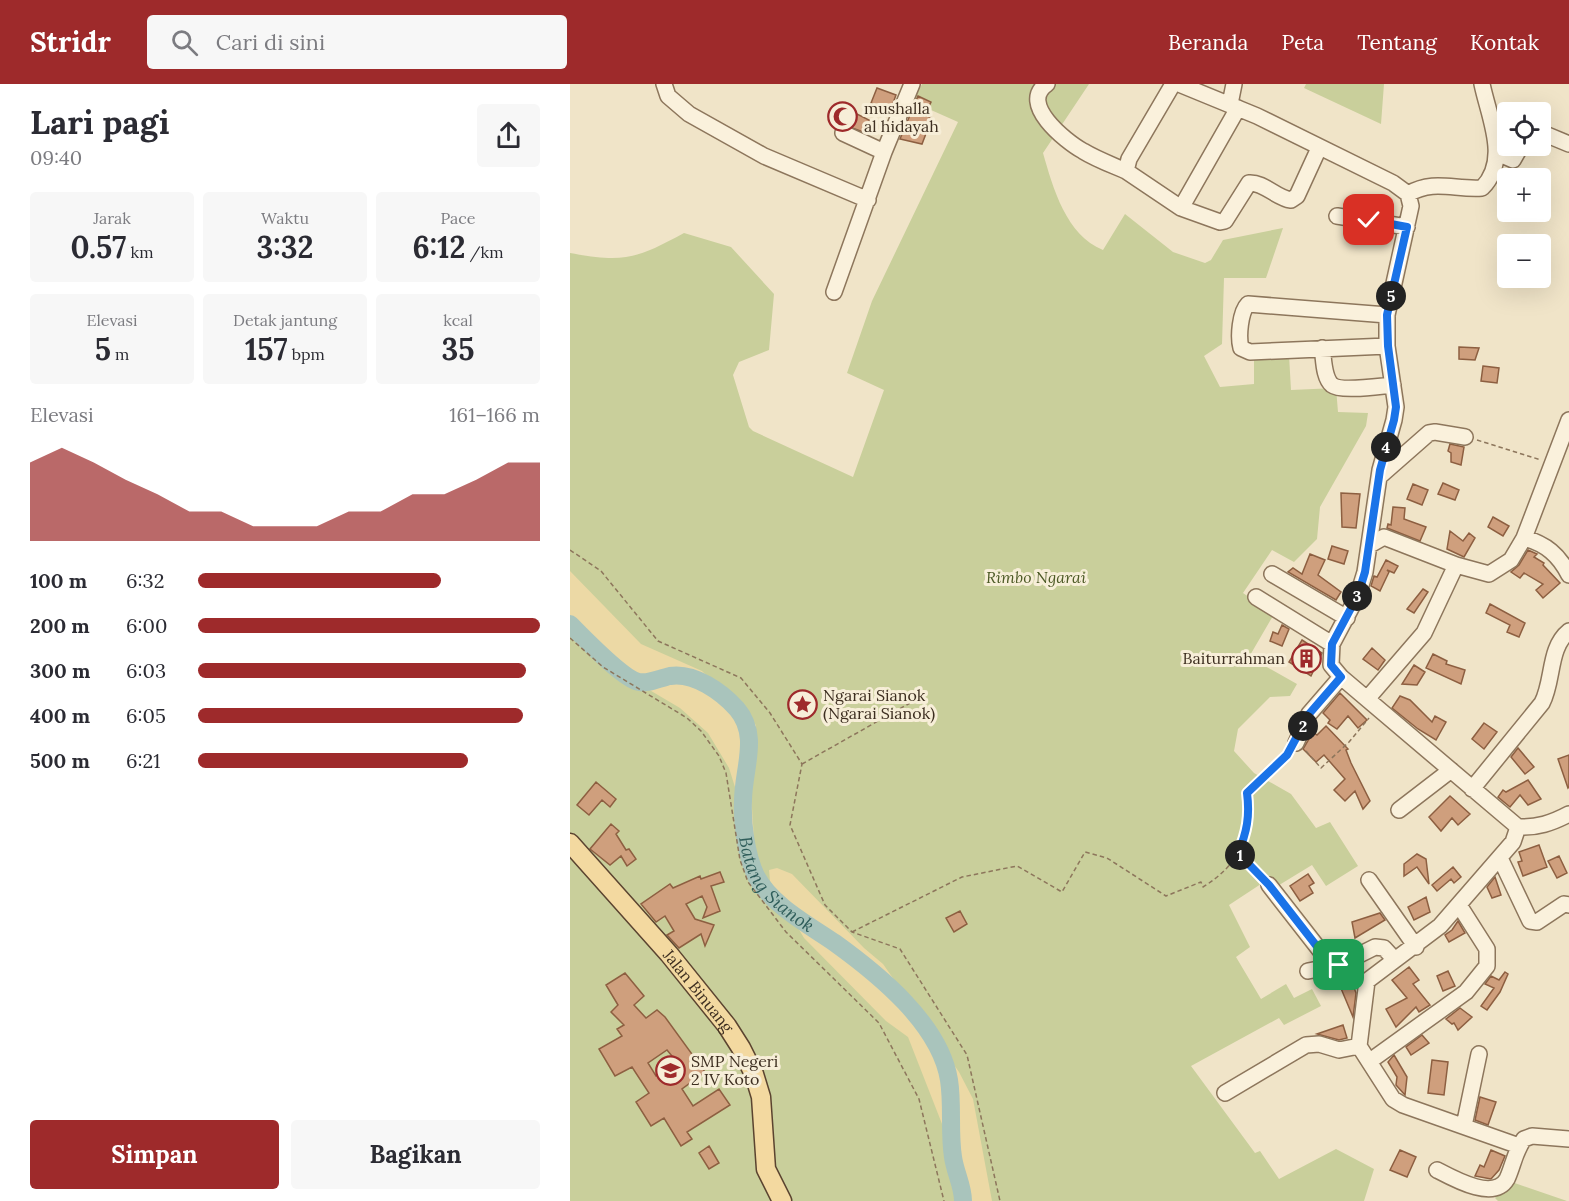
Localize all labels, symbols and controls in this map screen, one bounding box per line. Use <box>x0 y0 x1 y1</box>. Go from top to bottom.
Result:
search box <box>147 15 567 69</box>
text: Stridr <box>30 24 111 60</box>
icon: search <box>168 26 201 59</box>
text: Cari di sini <box>216 28 325 56</box>
text: Beranda <box>1168 29 1248 56</box>
text: Peta <box>1281 29 1324 56</box>
text: Tentang <box>1357 29 1437 56</box>
text: Kontak <box>1470 29 1539 56</box>
place label: mushalla al hidayah <box>864 98 939 136</box>
text: Lari pagi <box>30 101 169 143</box>
mosque icon: mushalla al hidayah <box>827 101 859 133</box>
map controls <box>1497 102 1551 288</box>
button: locate <box>1497 102 1551 156</box>
button: share <box>477 104 540 167</box>
text: 09:40 <box>30 145 82 170</box>
button: + <box>1497 168 1551 222</box>
pin <box>1343 194 1394 245</box>
icon: check <box>1352 203 1385 236</box>
text: Jarak <box>93 208 131 228</box>
text: Waktu <box>261 208 309 228</box>
text: Pace <box>441 208 475 228</box>
text: 0.57 <box>71 228 126 266</box>
text: 3:32 <box>256 228 314 266</box>
text: 6:12 <box>412 228 465 266</box>
button: − <box>1497 234 1551 288</box>
text: km <box>126 242 153 262</box>
text: /km <box>465 242 504 262</box>
pin: 5 <box>1376 281 1406 311</box>
text: 5 <box>1387 286 1395 306</box>
text: Elevasi <box>87 310 137 330</box>
text: Detak jantung <box>233 310 337 330</box>
text: kcal <box>443 310 473 330</box>
text: 5 <box>95 330 111 368</box>
text: 157 <box>245 330 288 368</box>
text: 35 <box>442 330 475 368</box>
text: m <box>111 344 129 364</box>
text: bpm <box>288 344 325 364</box>
text: Elevasi <box>30 402 94 427</box>
text: 161–166 m <box>449 402 540 427</box>
pin: 4 <box>1371 432 1401 462</box>
text: 4 <box>1382 437 1390 457</box>
park label: Rimbo Ngarai <box>986 567 1086 587</box>
text: 100 m <box>30 568 87 593</box>
text: 6:32 <box>126 568 164 593</box>
pin: 3 <box>1342 581 1372 611</box>
text: 3 <box>1353 586 1361 606</box>
text: 200 m <box>30 613 90 638</box>
text: 6:00 <box>126 613 167 638</box>
building icon: Baiturrahman <box>1290 642 1322 674</box>
place label: Baiturrahman <box>1182 648 1285 668</box>
text: 300 m <box>30 658 90 683</box>
text: 6:03 <box>126 658 166 683</box>
place label: Ngarai Sianok (Ngarai Sianok) <box>823 685 935 724</box>
place icon: Ngarai Sianok (Ngarai Sianok) <box>786 688 818 720</box>
text: 400 m <box>30 703 90 728</box>
text: 6:05 <box>126 703 166 728</box>
pin: 2 <box>1288 711 1318 741</box>
text: 2 <box>1299 716 1307 736</box>
text: 500 m <box>30 748 90 773</box>
text: 6:21 <box>126 748 161 773</box>
water label: Batang Sianok <box>734 834 819 937</box>
pin: 1 <box>1225 840 1255 870</box>
text: 1 <box>1237 845 1243 865</box>
pin <box>1313 939 1364 990</box>
street label: Jalan Binuang <box>659 944 739 1037</box>
icon: arrive <box>1322 948 1355 981</box>
place label: SMP Negeri 2 IV Koto <box>691 1051 778 1089</box>
school or university icon: SMP Negeri 2 IV Koto <box>654 1054 686 1086</box>
button: Simpan <box>30 1120 279 1189</box>
button: Bagikan <box>291 1120 540 1189</box>

